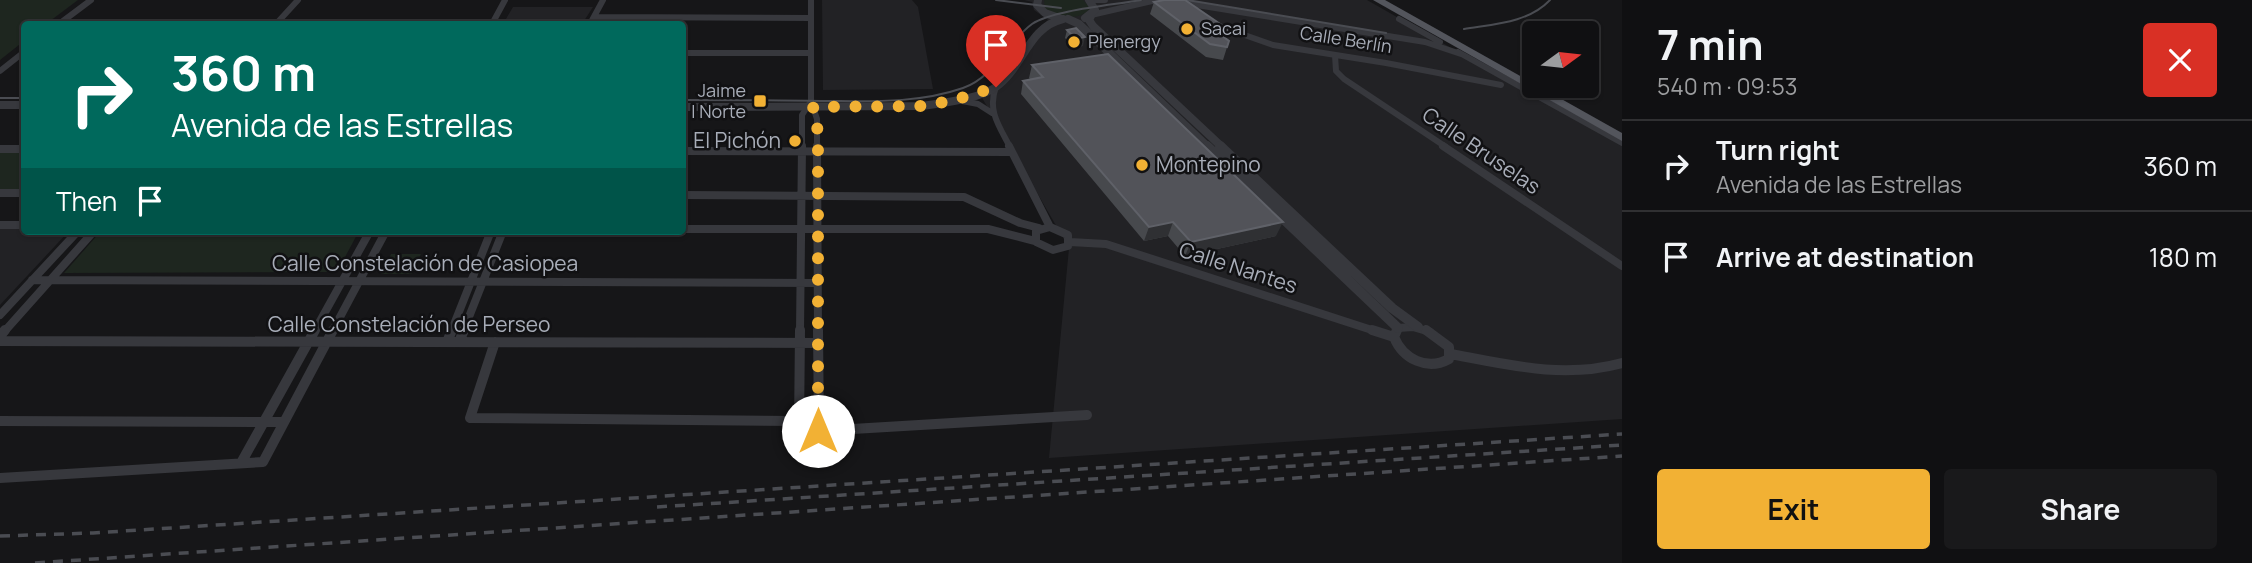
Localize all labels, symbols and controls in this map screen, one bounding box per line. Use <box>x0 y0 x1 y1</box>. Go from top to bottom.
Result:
pin <box>966 15 1026 87</box>
text: 7 min <box>1657 15 1764 73</box>
place label: Sacai <box>1201 16 1246 40</box>
street label: Calle Berlín <box>1299 20 1394 58</box>
marker: Sacai <box>1179 21 1195 37</box>
north arrow <box>1522 21 1600 98</box>
map controls <box>1522 21 1599 98</box>
button: close <box>2143 23 2217 97</box>
icon: arrive <box>977 26 1015 64</box>
place label: Plenergy <box>1088 29 1161 53</box>
marker: Plenergy <box>1066 34 1082 50</box>
text: 360 m <box>171 39 316 106</box>
icon: right <box>56 49 147 140</box>
text: 540 m · 09:53 <box>1657 70 1798 102</box>
place label: Jaime I Norte <box>691 78 746 123</box>
marker: Jaime I Norte <box>752 93 768 109</box>
street label: Calle Bruselas <box>1417 100 1546 200</box>
text: Avenida de las Estrellas <box>171 103 513 147</box>
place label: El Pichón <box>693 126 781 154</box>
text: Turn right <box>1716 132 1840 168</box>
marker: El Pichón <box>787 133 803 149</box>
icon: right <box>1657 147 1695 185</box>
text: 360 m <box>2143 148 2217 184</box>
place label: Montepino <box>1156 150 1261 178</box>
marker: Montepino <box>1134 157 1150 173</box>
text: Avenida de las Estrellas <box>1716 168 1962 200</box>
icon: arrive <box>131 182 169 220</box>
text: Then <box>56 183 117 219</box>
street label: Calle Nantes <box>1176 235 1301 299</box>
icon: arrive <box>1657 238 1695 276</box>
text: Arrive at destination <box>1716 239 1974 275</box>
text: 180 m <box>2149 239 2217 275</box>
street label: Calle Constelación de Casiopea <box>272 249 578 277</box>
street label: Calle Constelación de Perseo <box>268 310 550 338</box>
position arrow <box>781 394 855 468</box>
button: Exit <box>1657 469 1930 549</box>
button: Share <box>1944 469 2217 549</box>

